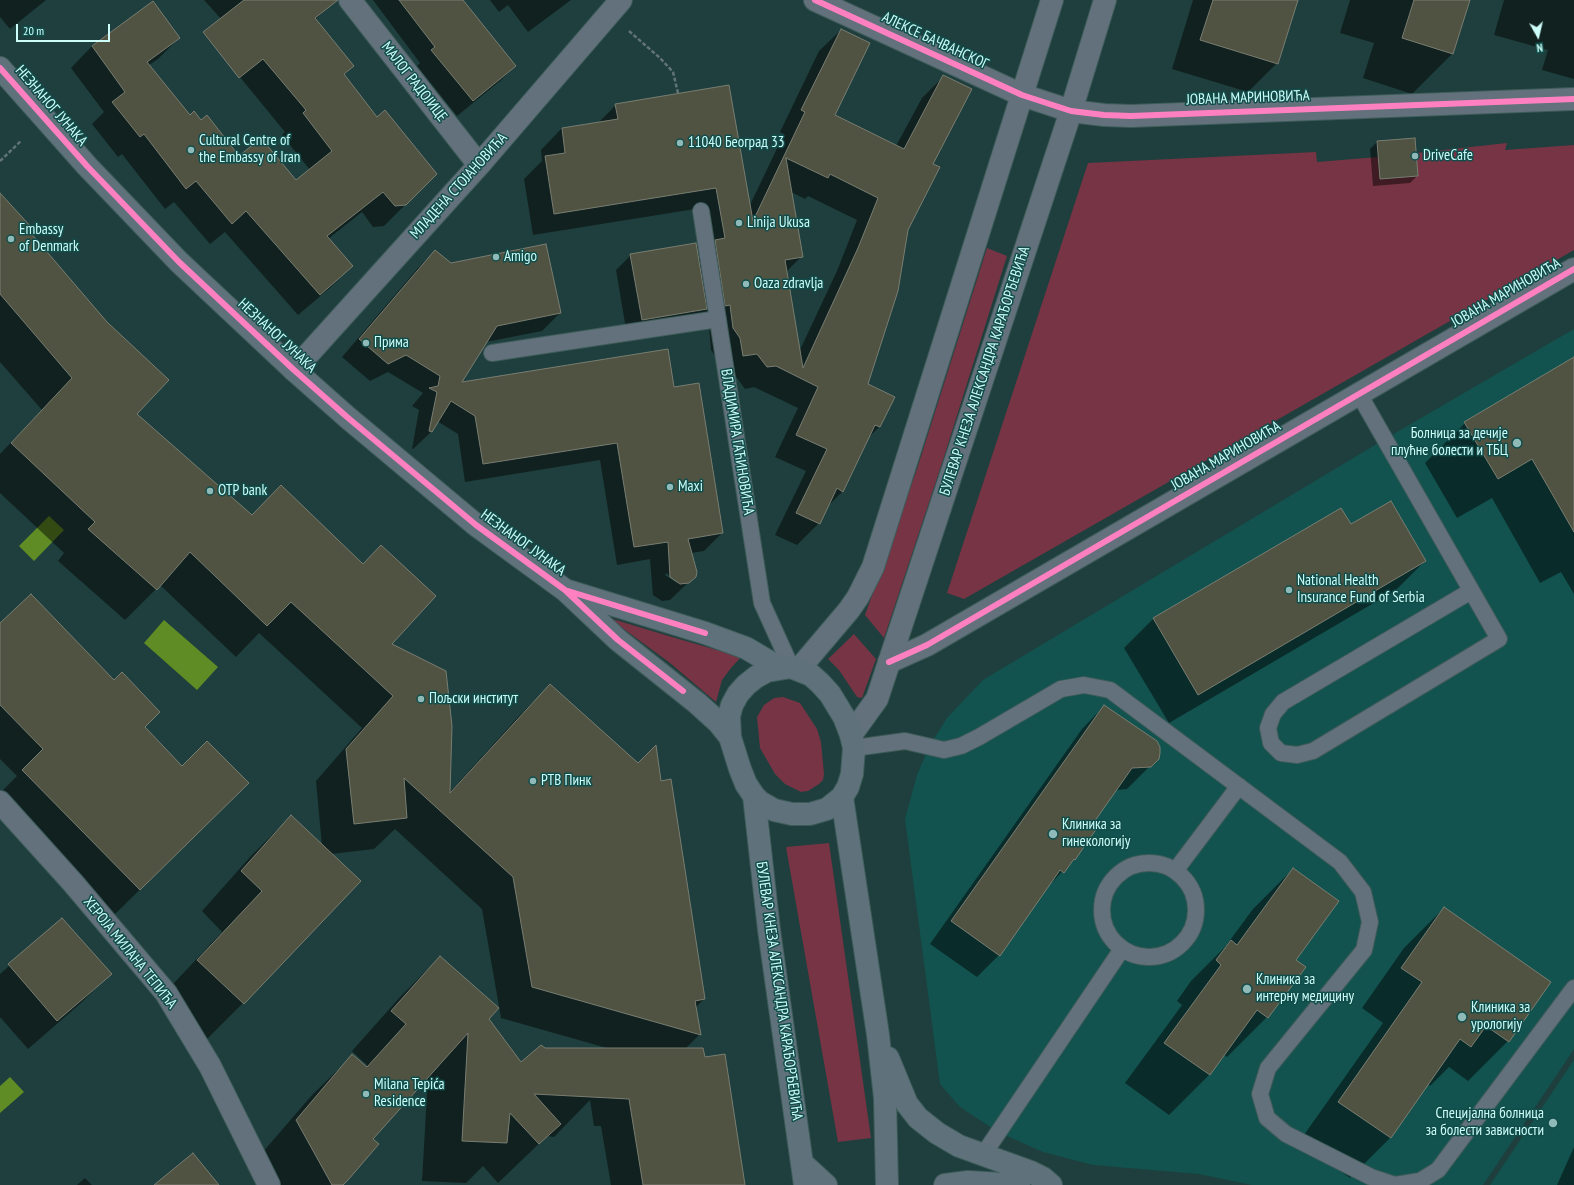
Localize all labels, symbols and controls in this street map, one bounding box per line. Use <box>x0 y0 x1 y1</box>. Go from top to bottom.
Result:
street label: АЛЕКСЕ БАЧВАНСКОГ <box>879 8 991 74</box>
scale bar <box>18 16 112 42</box>
north arrow <box>1518 16 1558 56</box>
text: 20 m <box>23 23 44 38</box>
street label: МАЛОГ РАДОЈИЦЕ <box>377 38 451 126</box>
text: N <box>1536 41 1544 55</box>
street label: НЕЗНАНОГ ЈУНАКА <box>11 62 91 150</box>
street label: ЈОВАНА МАРИНОВИЋА <box>1186 87 1310 109</box>
street label: МЛАДЕНА СТОЈАНОВИЋА <box>407 129 511 243</box>
place label: Cultural Centre of the Embassy of Iran <box>199 132 300 167</box>
place label: 11040 Београд 33 <box>688 134 784 152</box>
marker: 11040 Београд 33 <box>675 138 685 148</box>
marker: Cultural Centre of the Embassy of Iran <box>186 145 196 155</box>
place label: DriveCafe <box>1423 147 1473 165</box>
marker: DriveCafe <box>1410 151 1420 161</box>
place label: Linija Ukusa <box>747 214 810 232</box>
marker: Linija Ukusa <box>734 218 744 228</box>
place label: Embassy of Denmark <box>19 221 79 256</box>
marker: Embassy of Denmark <box>6 234 16 244</box>
street label: БУЛЕВАР КНЕЗА АЛЕКСАНДРА КАРАЂОРЂЕВИЋА <box>936 244 1034 498</box>
place label: Amigo <box>504 248 537 266</box>
marker: Amigo <box>491 252 501 262</box>
street label: ЈОВАНА МАРИНОВИЋА <box>1448 254 1564 332</box>
place label: Oaza zdravlja <box>754 275 823 293</box>
marker: Oaza zdravlja <box>741 279 751 289</box>
street label: НЕЗНАНОГ ЈУНАКА <box>234 295 320 377</box>
place label: Прима <box>374 334 409 352</box>
marker: Прима <box>361 338 371 348</box>
street label: ВЛАДИМИРА ГАЋИНОВИЋА <box>717 368 757 516</box>
street label: ЈОВАНА МАРИНОВИЋА <box>1168 417 1284 495</box>
place label: Болница за дечије плућне болести и ТБЦ <box>1391 425 1508 460</box>
marker: Болница за дечије плућне болести и ТБЦ <box>1511 437 1523 449</box>
place label: Maxi <box>678 478 703 496</box>
place label: OTP bank <box>218 482 267 500</box>
marker: Maxi <box>665 482 675 492</box>
marker: OTP bank <box>205 486 215 496</box>
street label: НЕЗНАНОГ ЈУНАКА <box>477 506 569 580</box>
place label: National Health Insurance Fund of Serbia <box>1297 572 1425 607</box>
marker: National Health Insurance Fund of Serbia <box>1284 585 1294 595</box>
place label: Пољски институт <box>429 690 518 708</box>
marker: Пољски институт <box>416 694 426 704</box>
place label: РТВ Пинк <box>541 772 591 790</box>
marker: РТВ Пинк <box>528 776 538 786</box>
place label: Клиника за гинекологију <box>1062 816 1130 851</box>
marker: Клиника за гинекологију <box>1047 828 1059 840</box>
street label: БУЛЕВАР КНЕЗА АЛЕКСАНДРА КАРАЂОРЂЕВИЋА <box>752 860 806 1122</box>
street label: ХЕРОЈА МИЛАНА ТЕПИЋА <box>79 893 181 1013</box>
place label: Клиника за интерну медицину <box>1256 971 1354 1006</box>
marker: Клиника за интерну медицину <box>1241 983 1253 995</box>
place label: Клиника за урологију <box>1471 999 1530 1034</box>
marker: Клиника за урологију <box>1456 1011 1468 1023</box>
place label: Milana Tepića Residence <box>374 1076 445 1111</box>
marker: Milana Tepića Residence <box>361 1089 371 1099</box>
place label: Специјална болница за болести зависности <box>1426 1105 1544 1140</box>
marker: Специјална болница за болести зависности <box>1547 1117 1559 1129</box>

